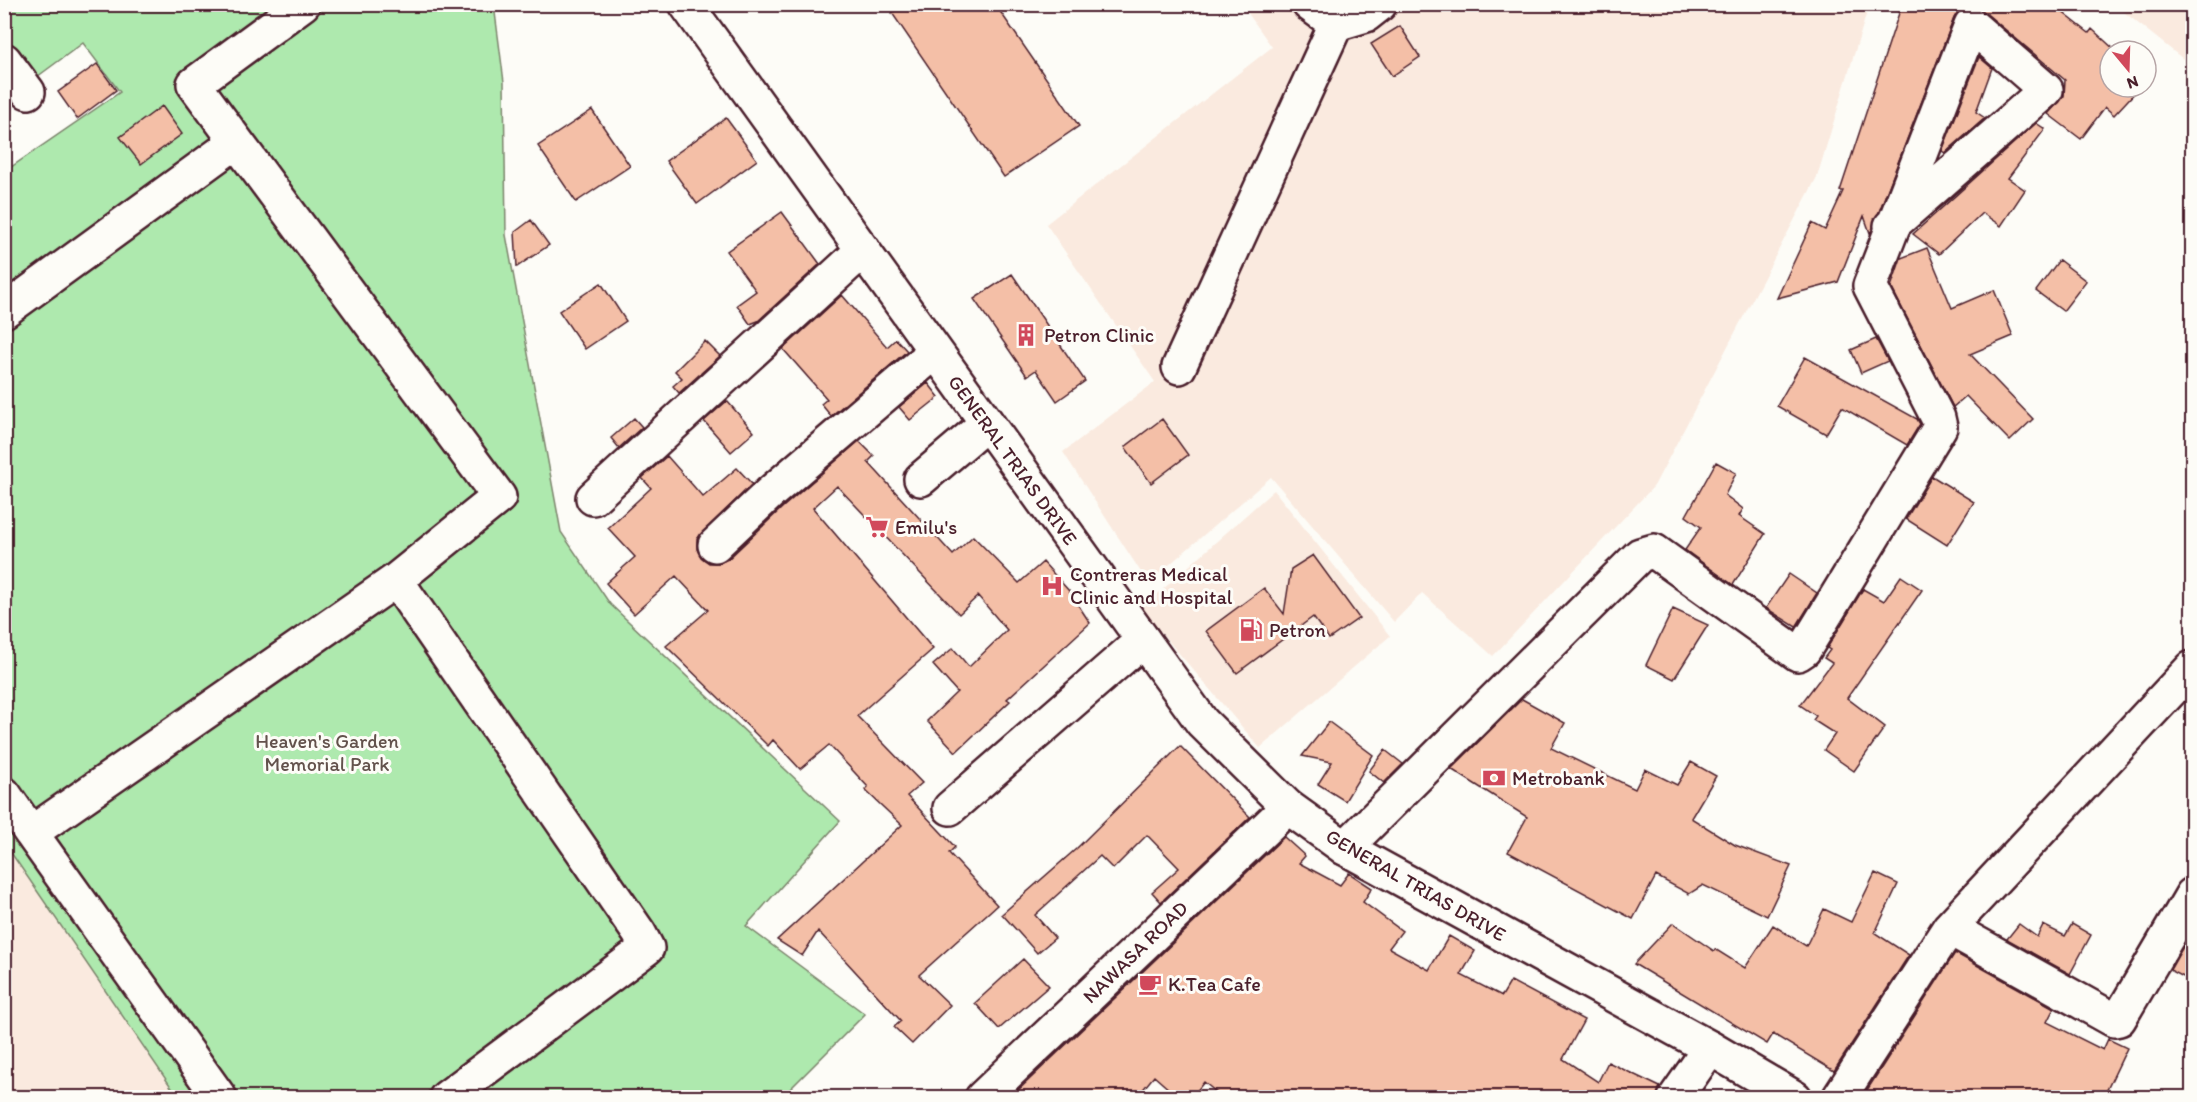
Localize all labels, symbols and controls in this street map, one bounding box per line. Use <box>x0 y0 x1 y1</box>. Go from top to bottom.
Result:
north arrow <box>2098 39 2158 99</box>
text: N <box>2125 72 2141 93</box>
building icon: Petron Clinic <box>1013 322 1039 348</box>
place label: Petron Clinic <box>1044 323 1154 347</box>
street label: GENERAL TRIAS DRIVE <box>943 370 1083 550</box>
supermarket icon: Emilu's <box>864 514 890 540</box>
place label: Emilu's <box>895 515 957 539</box>
place label: Contreras Medical Clinic and Hospital <box>1070 562 1233 609</box>
hospital icon: Contreras Medical Clinic and Hospital <box>1039 573 1065 599</box>
fuel station icon: Petron <box>1238 617 1264 643</box>
place label: Petron <box>1269 618 1326 642</box>
park label: Heaven's Garden Memorial Park <box>255 729 399 776</box>
bank icon: Metrobank <box>1481 765 1507 791</box>
place label: Metrobank <box>1512 766 1605 790</box>
street label: GENERAL TRIAS DRIVE <box>1322 824 1510 946</box>
street label: NAWASA ROAD <box>1077 896 1193 1008</box>
cafe icon: K.Tea Cafe <box>1137 971 1163 997</box>
place label: K.Tea Cafe <box>1168 972 1261 996</box>

